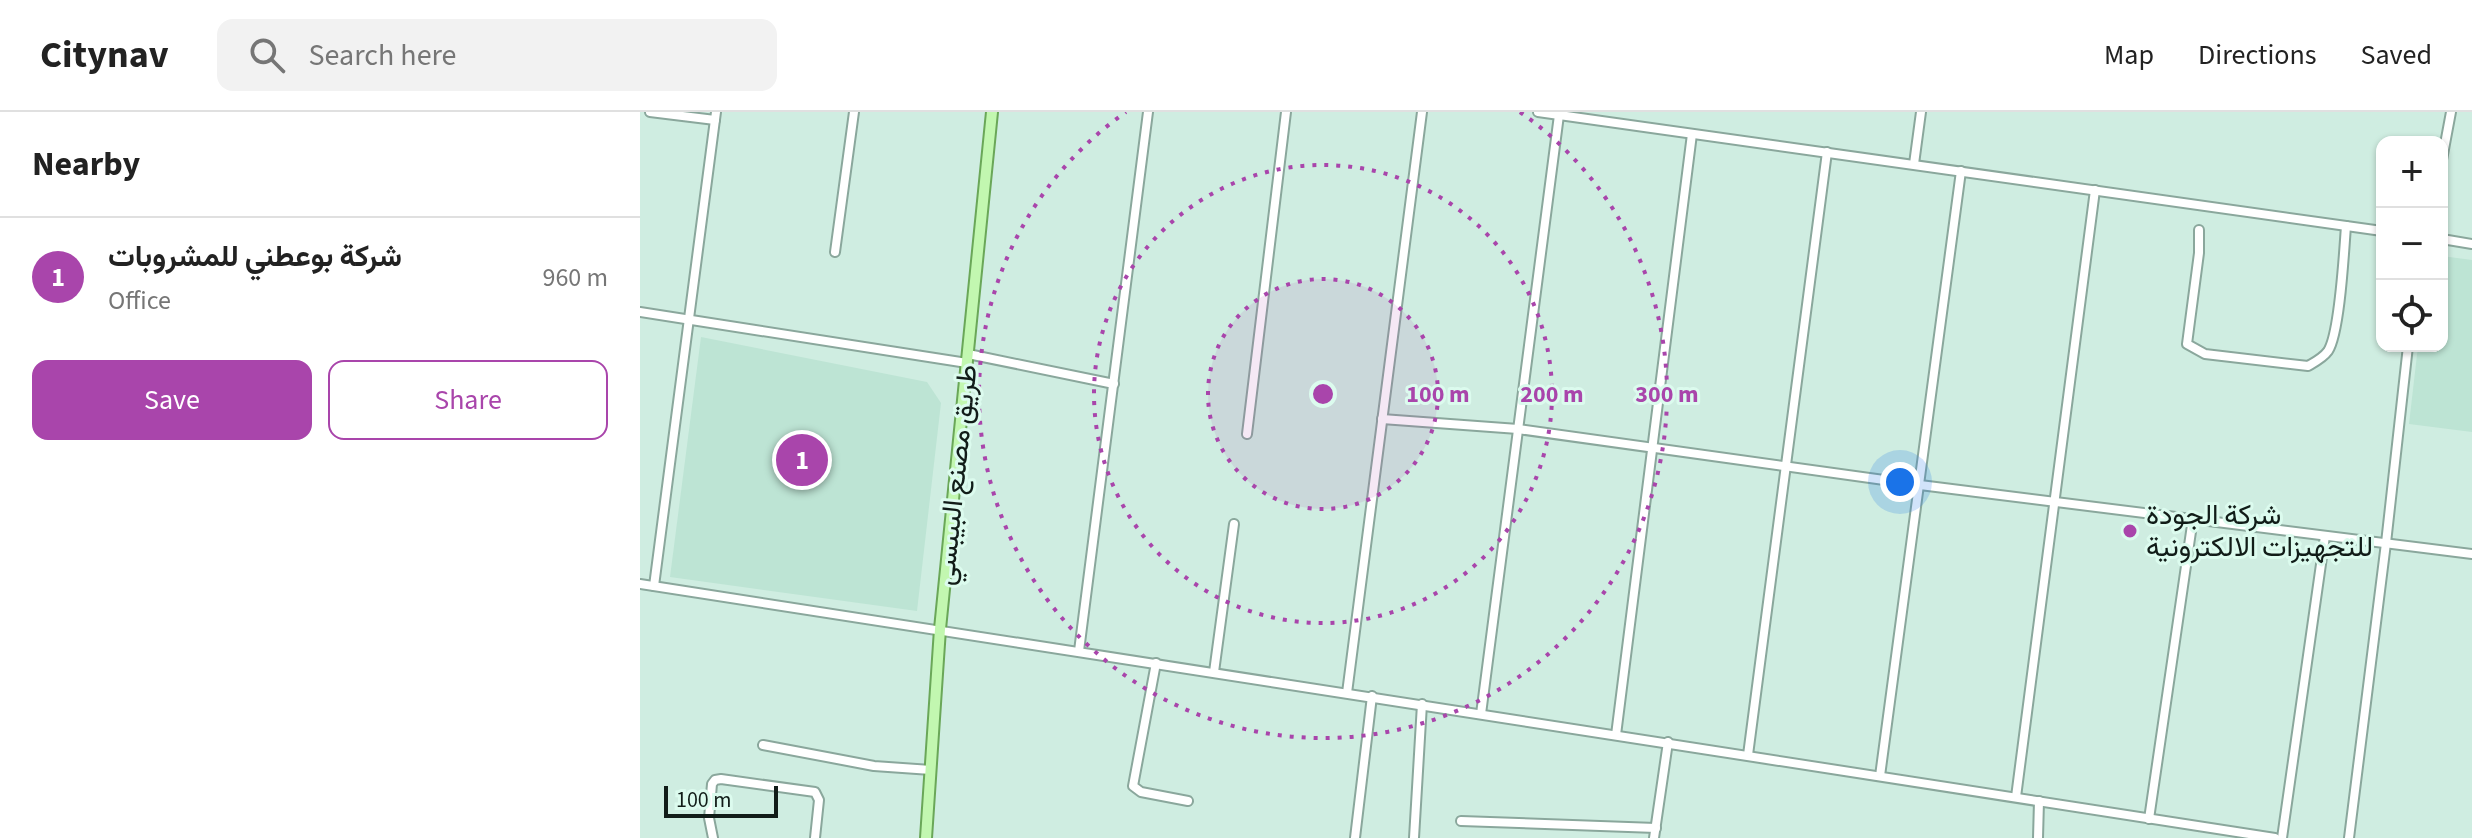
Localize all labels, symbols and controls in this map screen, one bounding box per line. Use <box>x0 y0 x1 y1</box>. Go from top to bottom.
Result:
search box <box>217 19 777 91</box>
text: Citynav <box>40 28 169 82</box>
icon: search <box>245 33 289 77</box>
text: Search here <box>309 34 457 77</box>
text: Map <box>2104 35 2154 75</box>
text: Directions <box>2198 35 2317 75</box>
text: Saved <box>2361 35 2432 75</box>
map controls <box>2376 136 2448 352</box>
button: + <box>2376 136 2448 208</box>
text: Nearby <box>32 140 140 189</box>
button: − <box>2376 208 2448 280</box>
text: شركة بوعطني للمشروبات <box>108 235 402 278</box>
text: 1 <box>51 259 65 296</box>
text: 960 m <box>542 259 608 296</box>
button: locate <box>2376 280 2448 352</box>
text: Office <box>108 282 171 319</box>
button: Save <box>32 360 312 440</box>
button: Share <box>328 360 608 440</box>
street label: طريق مصنع البيبسي <box>925 363 989 588</box>
text: 100 m <box>1406 377 1470 412</box>
text: 200 m <box>1520 377 1584 412</box>
text: 300 m <box>1635 377 1699 412</box>
centre of rings <box>1309 380 1337 408</box>
pin: 1 <box>776 430 828 490</box>
your location <box>1880 462 1920 502</box>
place label: شركة الجودة للتجهيزات الالكترونية <box>2146 495 2373 567</box>
marker: شركة الجودة للتجهيزات الالكترونية <box>2121 522 2139 540</box>
scale bar <box>664 782 778 818</box>
text: 100 m <box>676 784 731 816</box>

